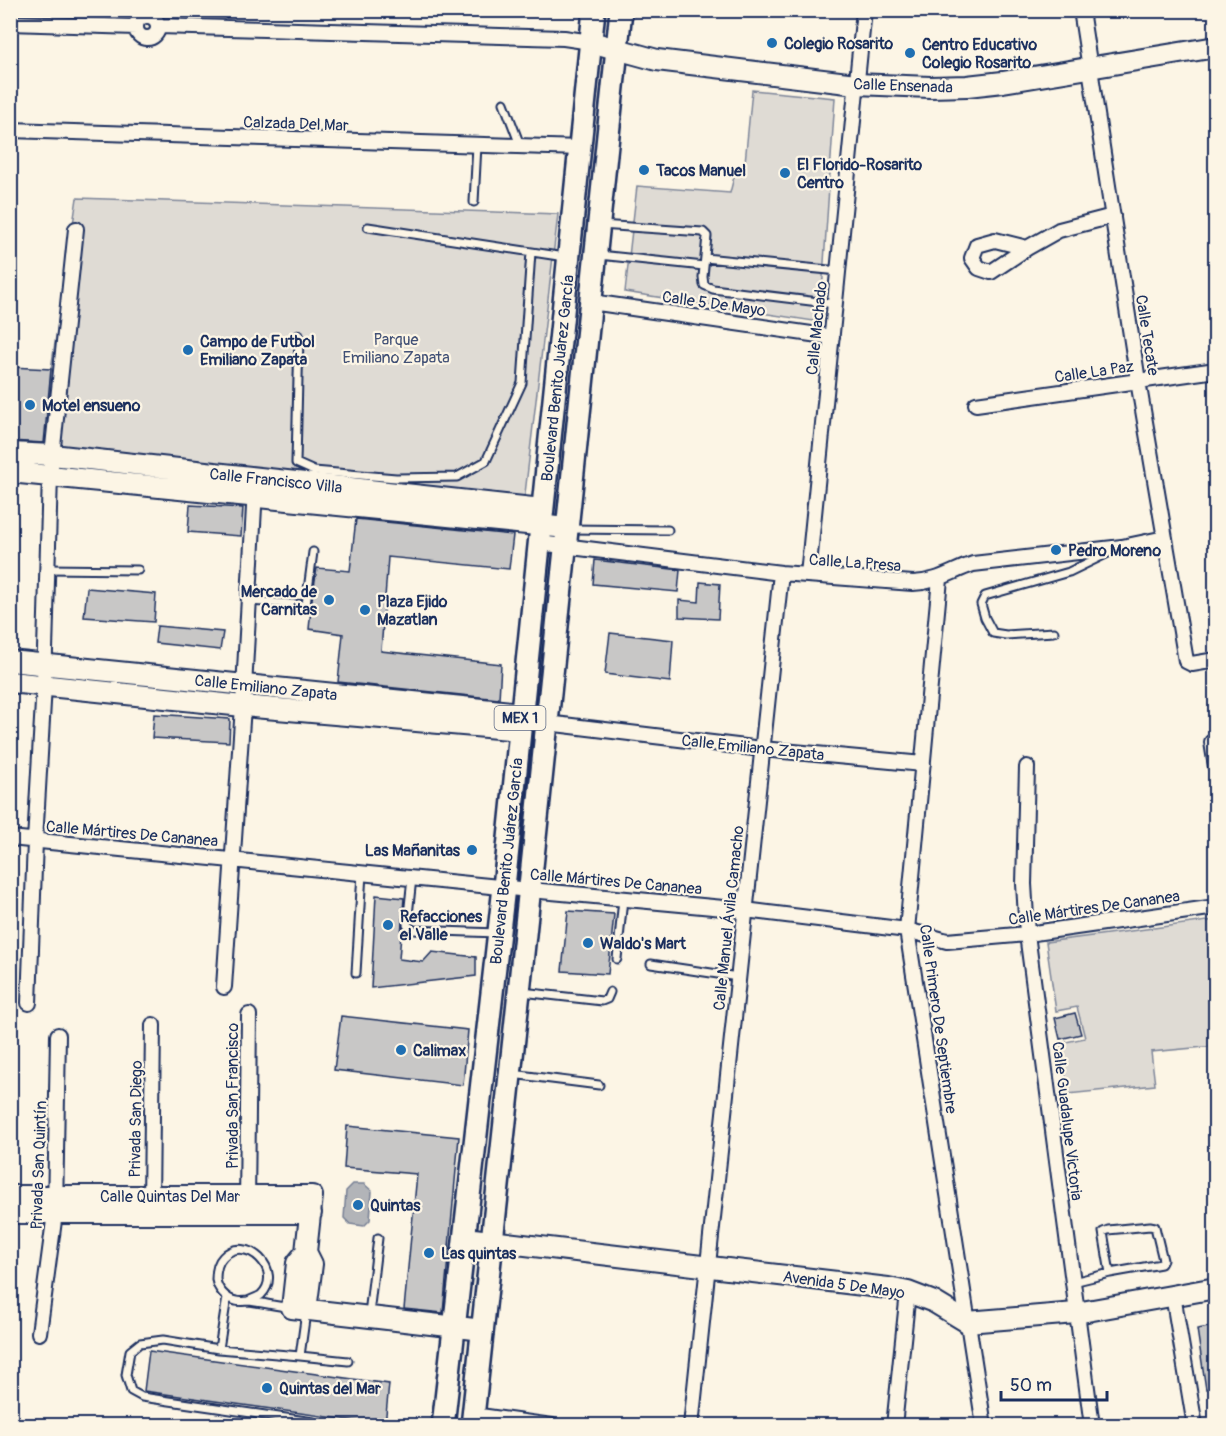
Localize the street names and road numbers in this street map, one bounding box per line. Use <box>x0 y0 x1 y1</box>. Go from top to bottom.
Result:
street label: Calle Ensenada <box>853 74 953 98</box>
street label: Calzada Del Mar <box>243 112 349 136</box>
street label: Boulevard Benito Juárez García <box>537 274 579 483</box>
street label: Calle Machado <box>802 280 832 376</box>
street label: Calle 5 De Mayo <box>661 287 767 321</box>
street label: Calle Tecate <box>1131 293 1163 377</box>
street label: Calle La Paz <box>1053 357 1135 387</box>
street label: Calle Francisco Villa <box>208 464 343 498</box>
street label: Calle La Presa <box>808 550 902 576</box>
street label: Calle Emiliano Zapata <box>194 671 338 705</box>
road number: MEX 1 <box>494 706 546 730</box>
street label: Calle Emiliano Zapata <box>681 731 825 765</box>
street label: Boulevard Benito Juárez García <box>486 757 528 966</box>
street label: Calle Mártires De Cananea <box>45 817 219 851</box>
street label: Calle Manuel Ávila Camacho <box>709 824 749 1012</box>
street label: Calle Mártires De Cananea <box>529 865 703 899</box>
street label: Calle Mártires De Cananea <box>1007 886 1181 930</box>
street label: Calle Primero De Septiembre <box>915 923 961 1115</box>
street label: Privada San Francisco <box>223 1023 243 1169</box>
street label: Calle Guadalupe Victoria <box>1047 1040 1087 1202</box>
street label: Privada San Diego <box>125 1060 147 1178</box>
street label: Privada San Quintín <box>27 1100 51 1230</box>
street label: Calle Quintas Del Mar <box>100 1187 240 1207</box>
street label: Avenida 5 De Mayo <box>782 1267 906 1303</box>

